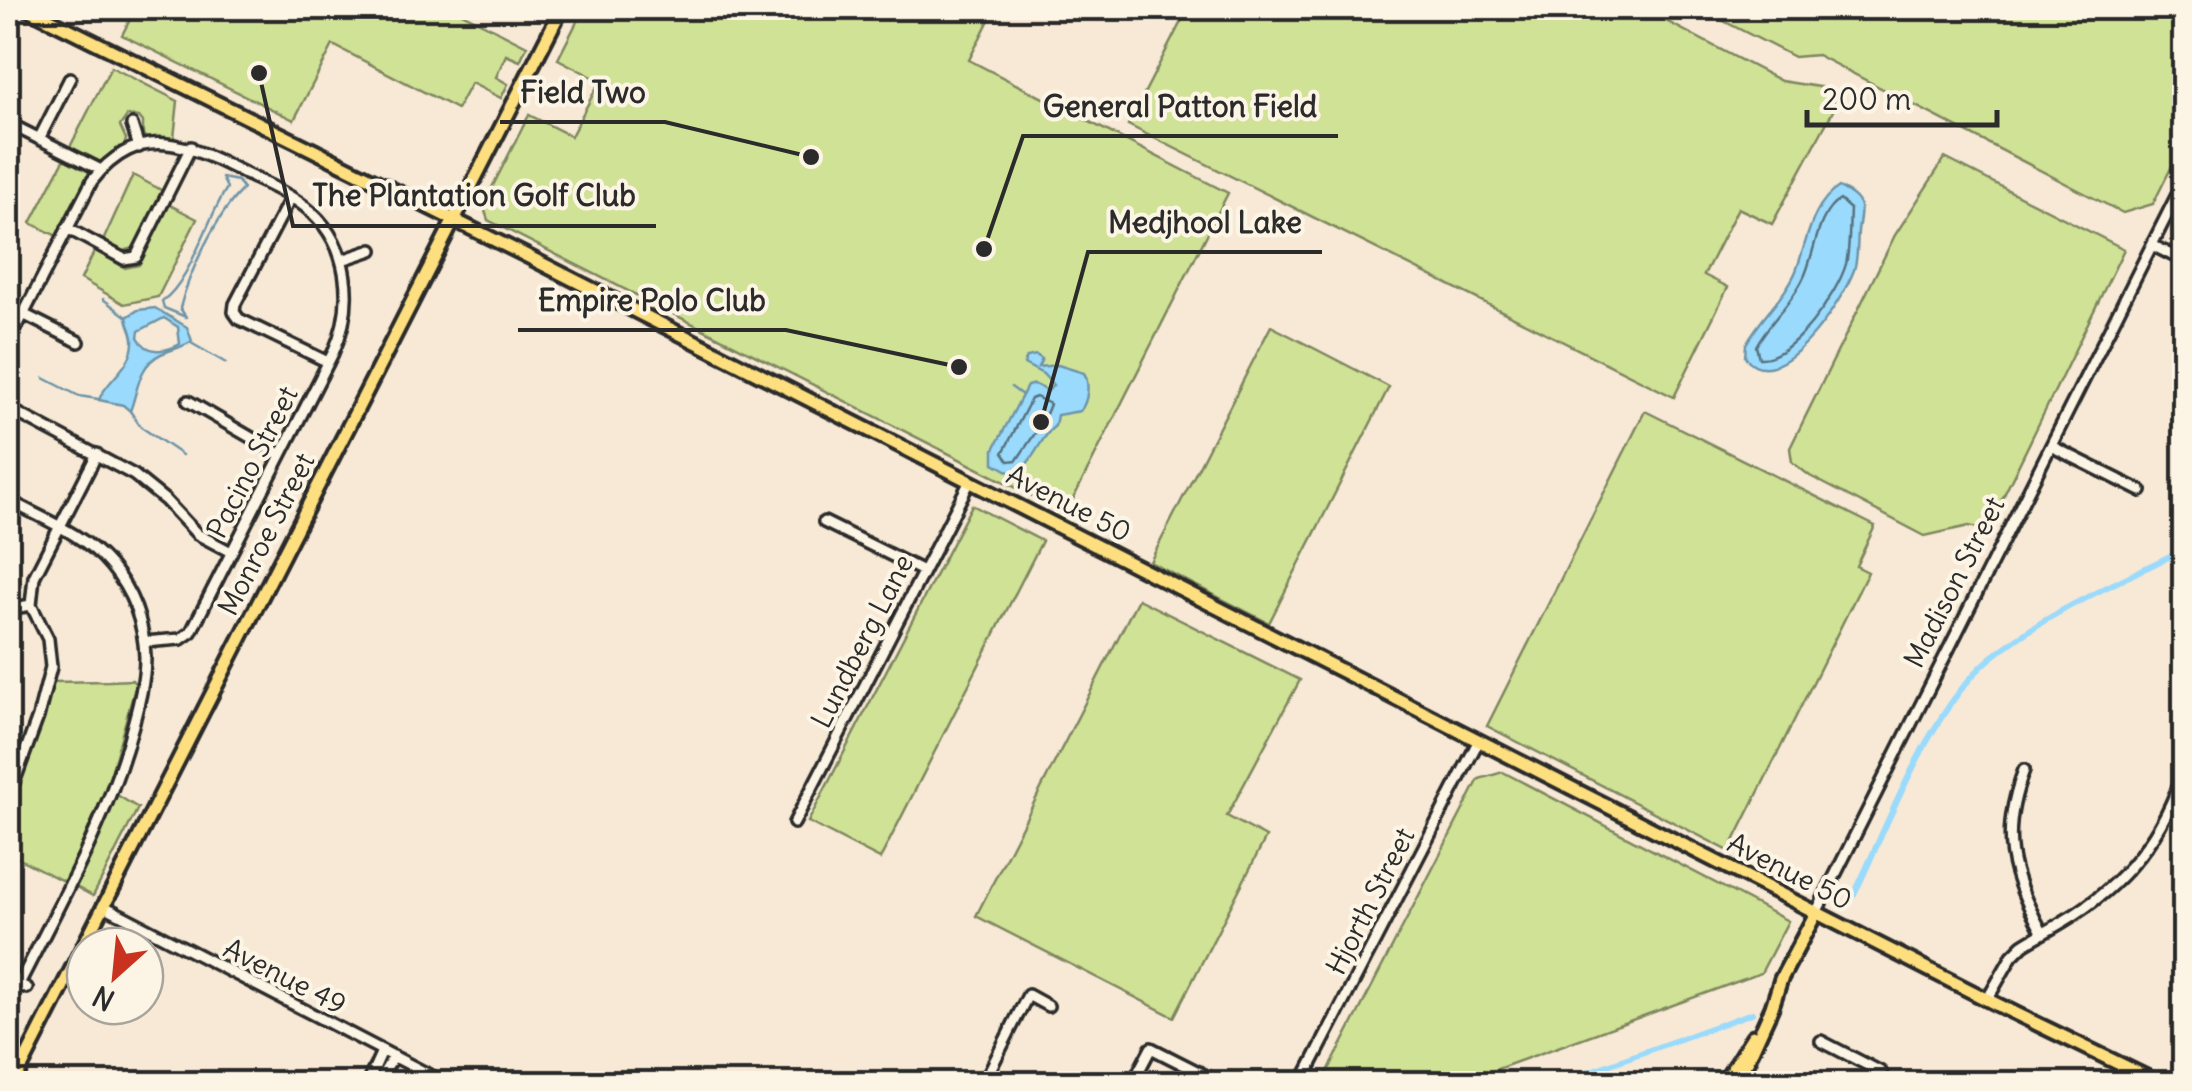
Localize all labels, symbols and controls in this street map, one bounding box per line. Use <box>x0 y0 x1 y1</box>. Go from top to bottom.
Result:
callout: Field Two <box>500 62 665 122</box>
scale bar <box>1807 65 1997 127</box>
text: Field Two <box>520 73 646 111</box>
callout: General Patton Field <box>1023 76 1338 136</box>
text: 200 m <box>1822 80 1911 118</box>
text: General Patton Field <box>1043 87 1318 125</box>
callout: The Plantation Golf Club <box>293 166 656 226</box>
text: The Plantation Golf Club <box>312 176 636 214</box>
callout: Medjhool Lake <box>1088 192 1322 252</box>
text: Medjhool Lake <box>1108 203 1302 241</box>
callout: Empire Polo Club <box>518 270 786 330</box>
text: Empire Polo Club <box>538 281 766 319</box>
street label: Pacino Street <box>198 380 306 544</box>
street label: Monroe Street <box>210 447 322 621</box>
street label: Avenue 50 <box>1001 456 1137 550</box>
street label: Madison Street <box>1895 490 2013 674</box>
street label: Lundberg Lane <box>803 548 921 734</box>
street label: Hjorth Street <box>1318 821 1422 981</box>
street label: Avenue 50 <box>1722 824 1858 918</box>
north arrow <box>65 926 165 1026</box>
street label: Avenue 49 <box>218 930 352 1022</box>
text: N <box>87 978 120 1019</box>

